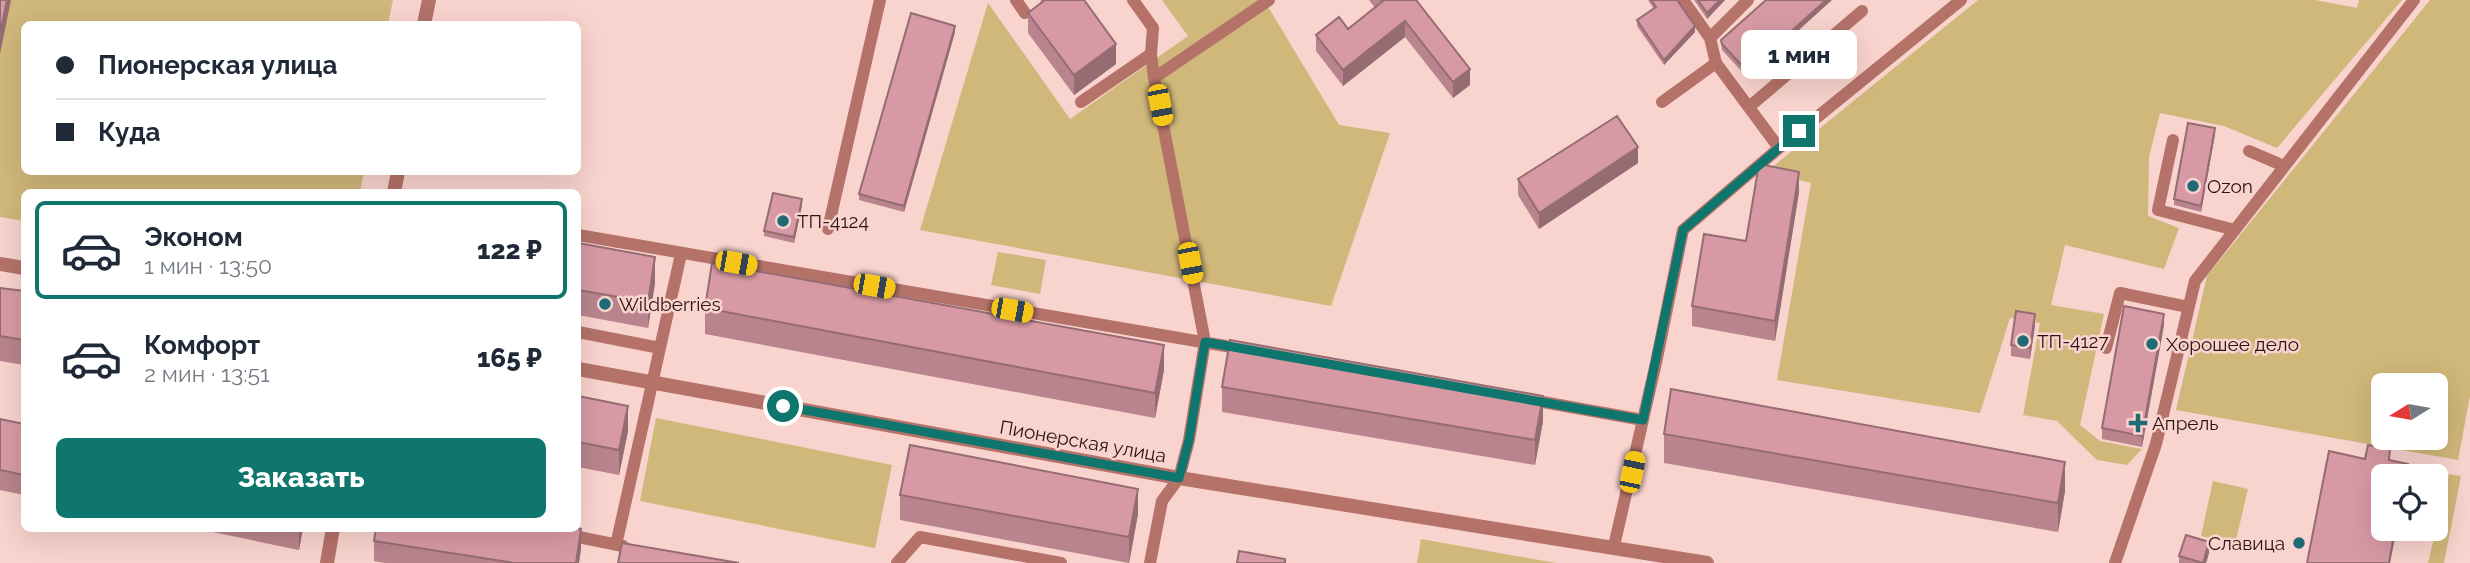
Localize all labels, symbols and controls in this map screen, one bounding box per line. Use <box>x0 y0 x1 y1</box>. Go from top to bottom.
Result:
callout: 1 мин <box>1741 30 1857 78</box>
text: 1 мин <box>1768 41 1830 68</box>
text: Пионерская улица <box>98 50 337 80</box>
car <box>1146 82 1175 128</box>
route end <box>1783 115 1815 147</box>
text: Куда <box>98 117 161 147</box>
place label: Ozon <box>2207 175 2253 197</box>
marker: Ozon <box>2185 178 2201 194</box>
place label: ТП-4124 <box>797 210 869 232</box>
marker: ТП-4124 <box>775 213 791 229</box>
icon: car <box>60 219 123 282</box>
text: Эконом <box>144 222 243 252</box>
text: 122 ₽ <box>477 235 542 265</box>
car <box>1176 240 1205 286</box>
car <box>714 249 759 277</box>
text: 1 мин · 13:50 <box>144 252 272 279</box>
car <box>852 272 897 300</box>
place label: Wildberries <box>619 293 721 315</box>
marker: Wildberries <box>597 296 613 312</box>
car <box>990 296 1035 324</box>
icon: car <box>60 327 123 390</box>
text: Комфорт <box>144 330 260 360</box>
place label: ТП-4127 <box>2037 330 2109 352</box>
marker: ТП-4127 <box>2015 333 2031 349</box>
place label: Хорошее дело <box>2166 333 2299 355</box>
marker: Хорошее дело <box>2144 336 2160 352</box>
text: 165 ₽ <box>477 343 542 373</box>
text: 2 мин · 13:51 <box>144 360 270 387</box>
north arrow <box>2371 373 2448 450</box>
map controls <box>2371 373 2448 541</box>
route start <box>767 390 799 422</box>
place label: Апрель <box>2152 412 2219 434</box>
marker: Апрель <box>2130 415 2146 431</box>
street label: Пионерская улица <box>998 416 1168 466</box>
button: Заказать <box>56 438 546 518</box>
car <box>1618 449 1647 495</box>
button: locate <box>2371 464 2448 541</box>
place label: Славица <box>2208 532 2285 554</box>
marker: Славица <box>2291 535 2307 551</box>

